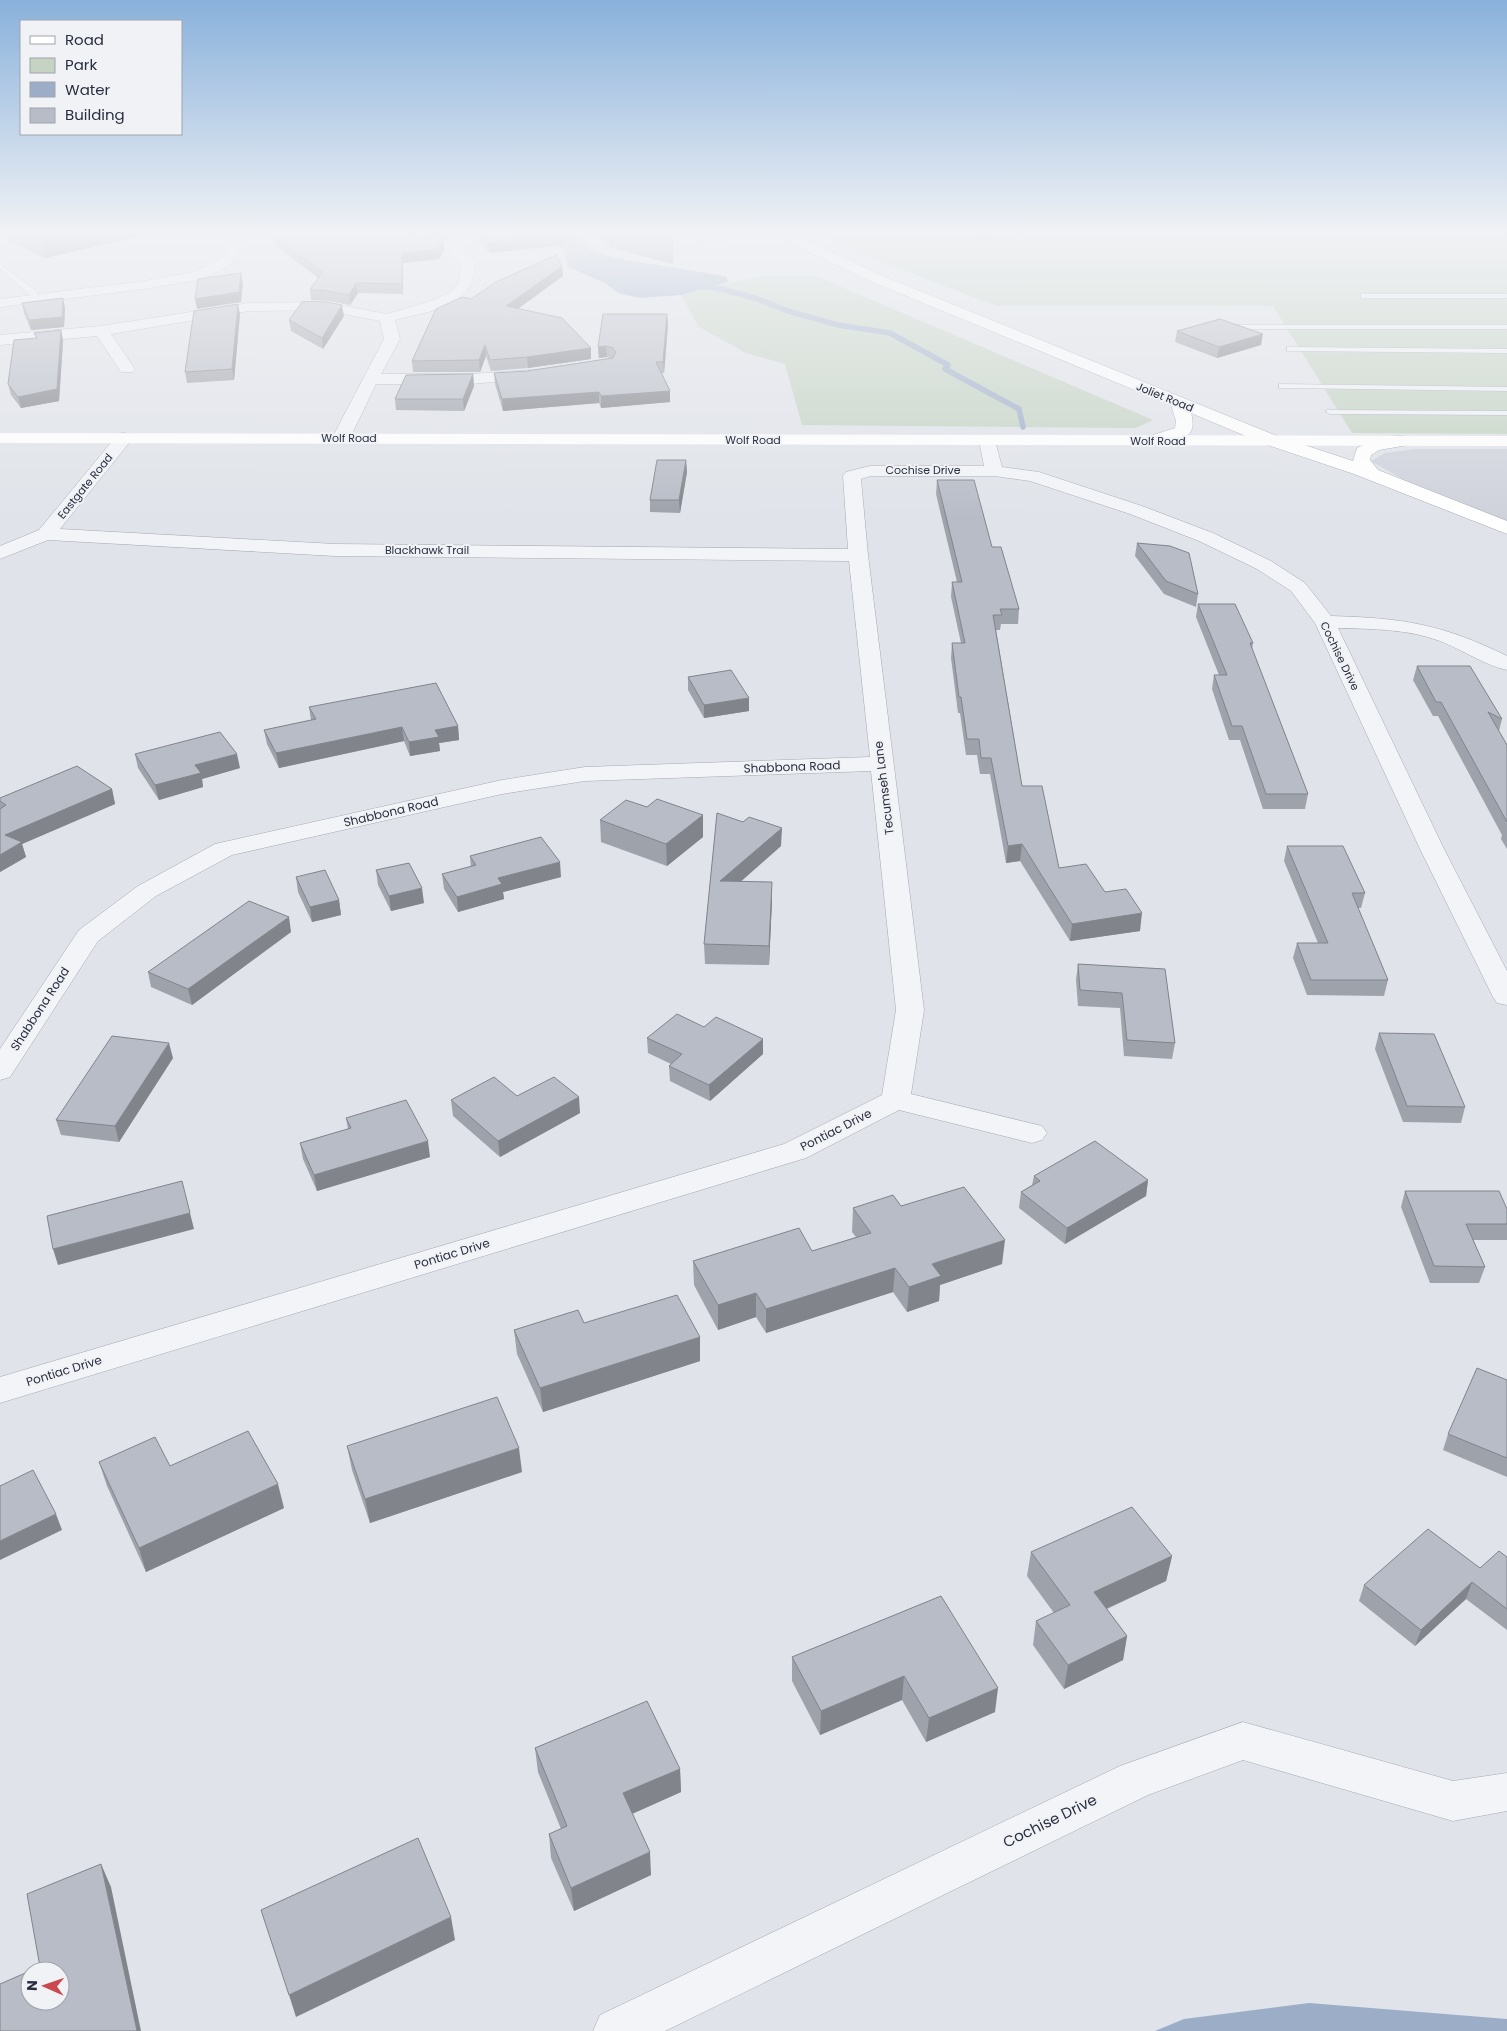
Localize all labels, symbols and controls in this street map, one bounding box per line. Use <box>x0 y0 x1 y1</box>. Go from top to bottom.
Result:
legend <box>20 20 182 135</box>
text: Road <box>65 29 104 50</box>
text: Park <box>65 54 97 75</box>
text: Water <box>65 79 111 100</box>
text: Building <box>65 104 125 125</box>
street label: Joliet Road <box>1134 378 1196 416</box>
street label: Wolf Road <box>321 430 377 446</box>
street label: Wolf Road <box>725 432 781 448</box>
street label: Wolf Road <box>1130 433 1186 449</box>
street label: Eastgate Road <box>54 450 116 522</box>
street label: Cochise Drive <box>885 462 961 478</box>
street label: Blackhawk Trail <box>385 542 469 558</box>
street label: Cochise Drive <box>1316 619 1364 693</box>
street label: Tecumseh Lane <box>869 740 898 836</box>
street label: Shabbona Road <box>743 756 841 777</box>
street label: Shabbona Road <box>342 792 440 831</box>
street label: Shabbona Road <box>6 963 73 1054</box>
street label: Pontiac Drive <box>797 1104 875 1155</box>
street label: Pontiac Drive <box>412 1234 492 1273</box>
street label: Pontiac Drive <box>24 1351 104 1390</box>
street label: Cochise Drive <box>999 1789 1100 1852</box>
north arrow <box>20 1961 70 2011</box>
text: N <box>22 1980 42 1991</box>

